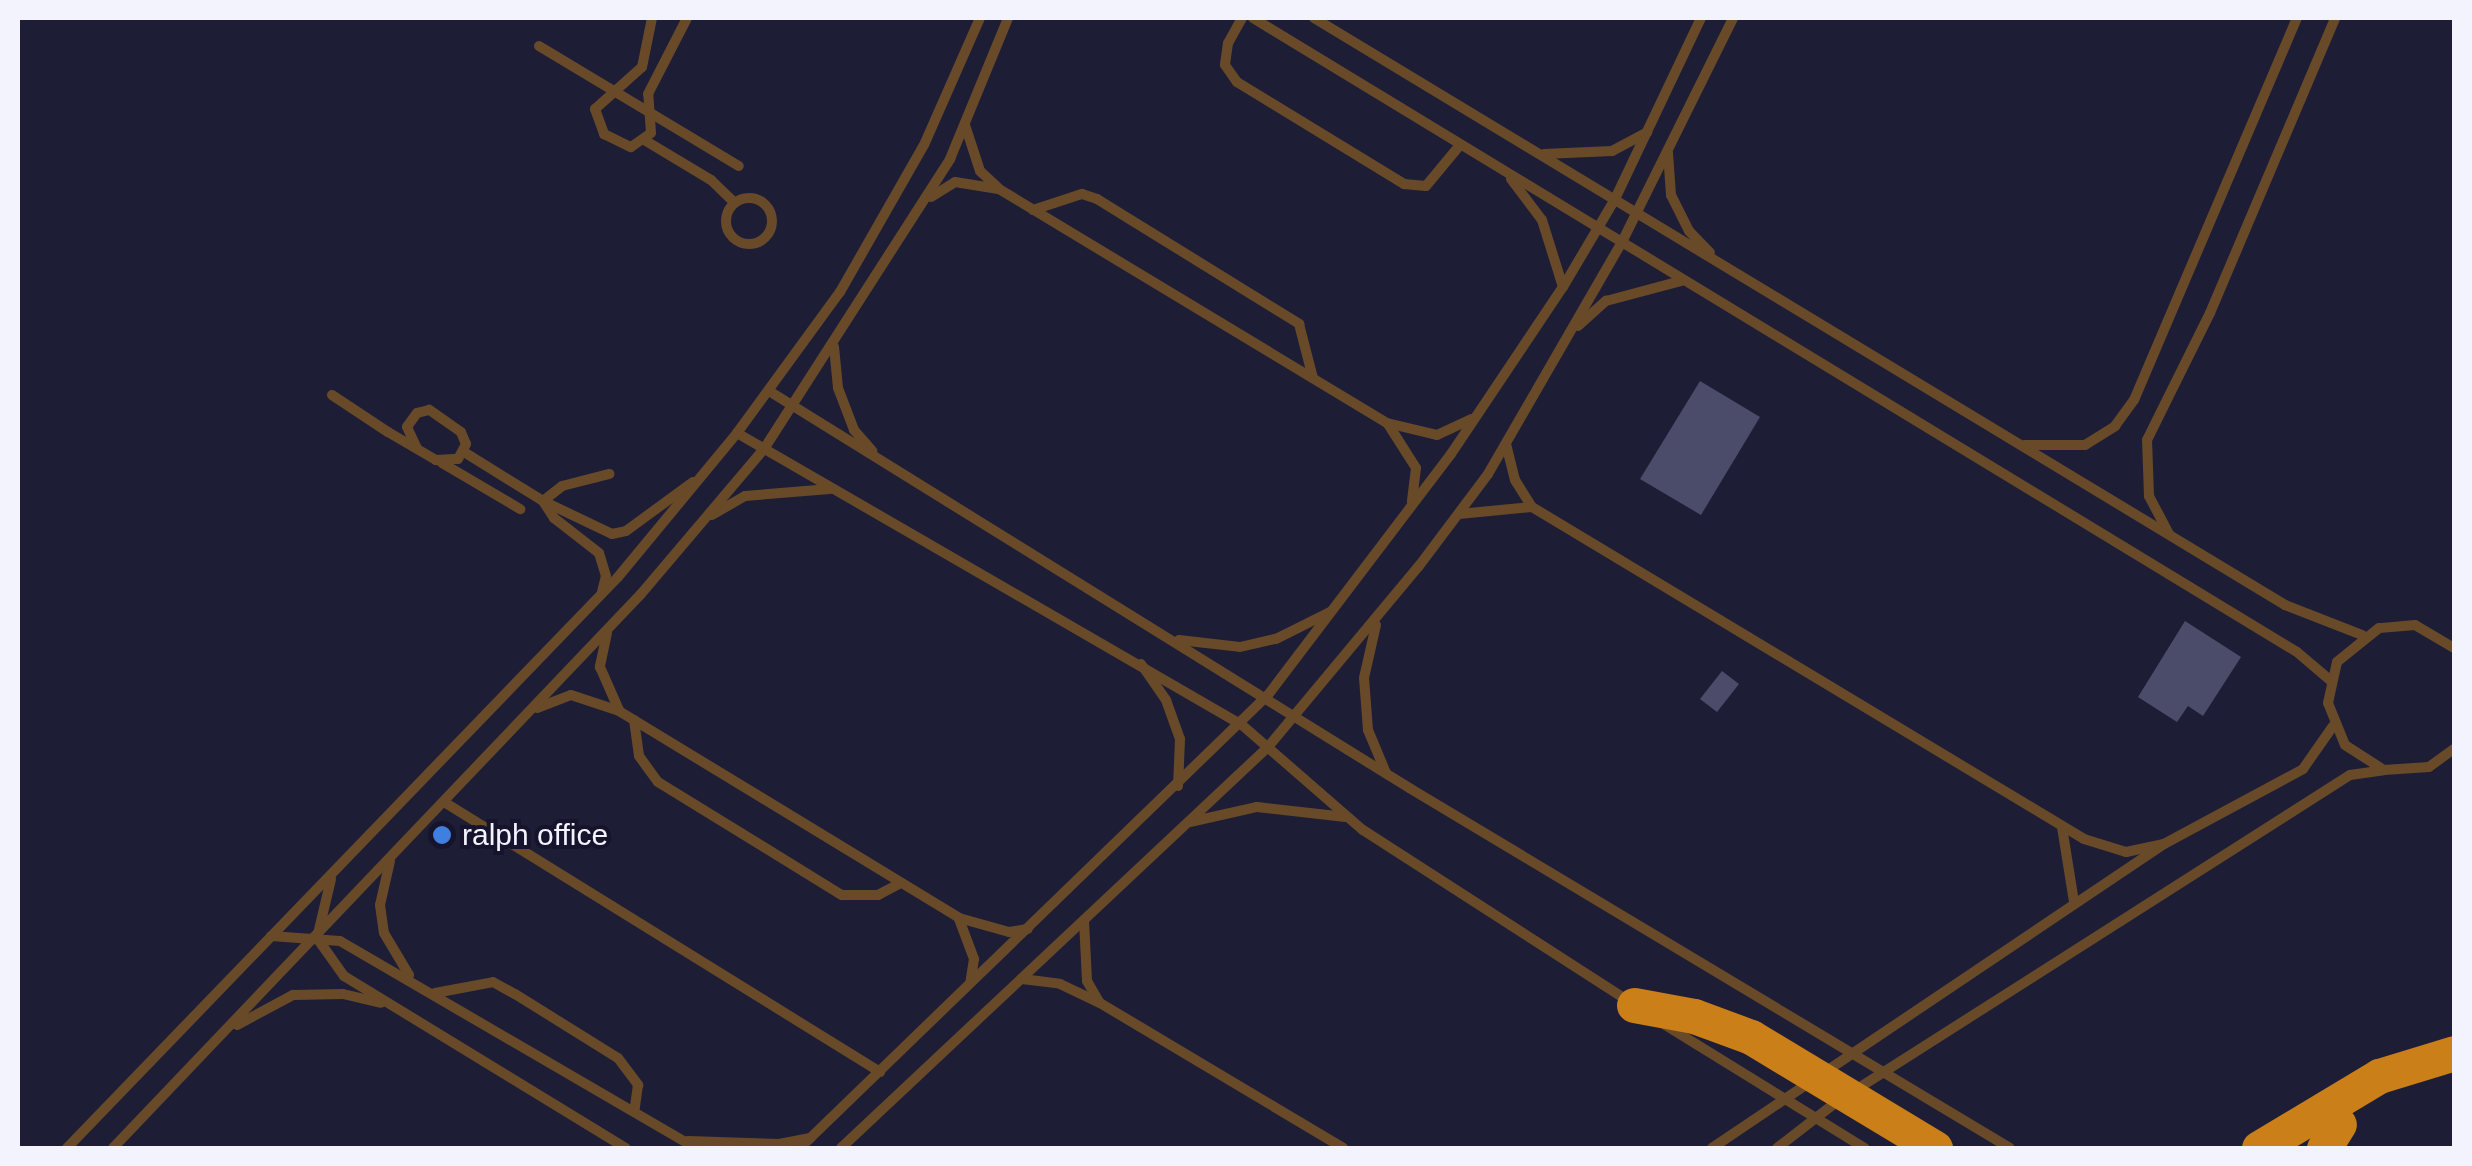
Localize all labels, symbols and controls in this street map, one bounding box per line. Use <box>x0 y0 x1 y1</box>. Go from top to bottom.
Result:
place label: ralph office <box>462 817 608 853</box>
marker: ralph office <box>431 824 453 846</box>

